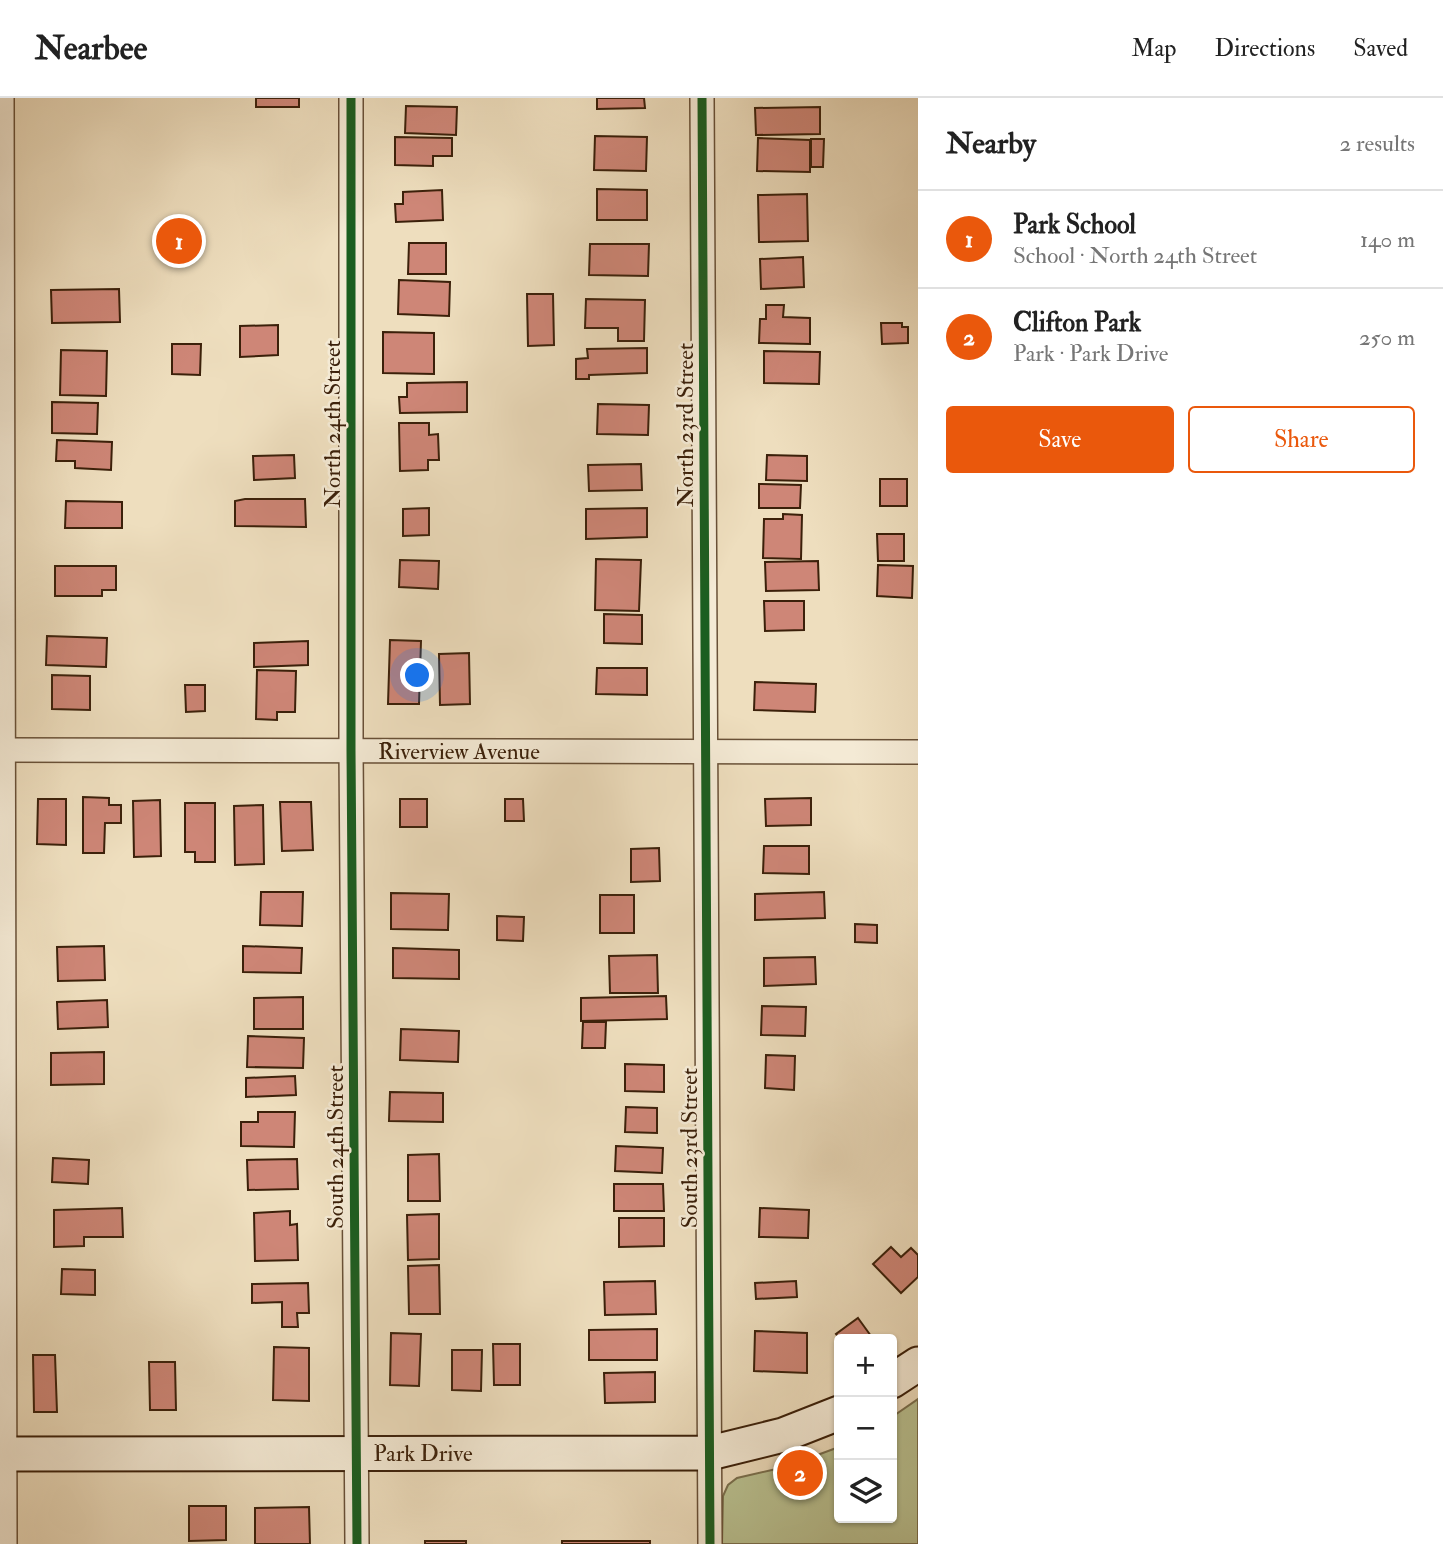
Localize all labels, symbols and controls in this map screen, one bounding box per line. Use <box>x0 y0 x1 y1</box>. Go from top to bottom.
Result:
text: Nearbee <box>35 28 147 69</box>
text: Map <box>1131 33 1176 64</box>
text: Directions <box>1214 33 1315 64</box>
text: Saved <box>1353 33 1408 64</box>
text: Nearby <box>946 125 1036 162</box>
text: 2 results <box>1340 129 1415 158</box>
text: Park School <box>1013 209 1136 241</box>
pin: 1 <box>156 215 202 267</box>
text: 1 <box>965 225 973 254</box>
text: 140 m <box>1360 225 1415 254</box>
text: School · North 24th Street <box>1013 241 1257 270</box>
text: Clifton Park <box>1013 307 1141 339</box>
text: 2 <box>963 323 975 352</box>
text: 250 m <box>1359 323 1415 352</box>
text: Park · Park Drive <box>1013 339 1168 368</box>
street label: North 24th Street <box>318 340 347 508</box>
street label: North 23rd Street <box>671 343 700 507</box>
button: Save <box>946 406 1174 473</box>
button: Share <box>1188 406 1415 473</box>
your location <box>400 658 434 692</box>
street label: Riverview Avenue <box>378 737 540 766</box>
street label: South 24th Street <box>321 1065 350 1229</box>
street label: South 23rd Street <box>675 1068 704 1228</box>
map controls <box>834 1334 897 1523</box>
button: + <box>834 1334 897 1397</box>
button: − <box>834 1397 897 1460</box>
street label: Park Drive <box>373 1439 473 1468</box>
pin: 2 <box>777 1447 823 1499</box>
button: layers <box>834 1460 897 1523</box>

